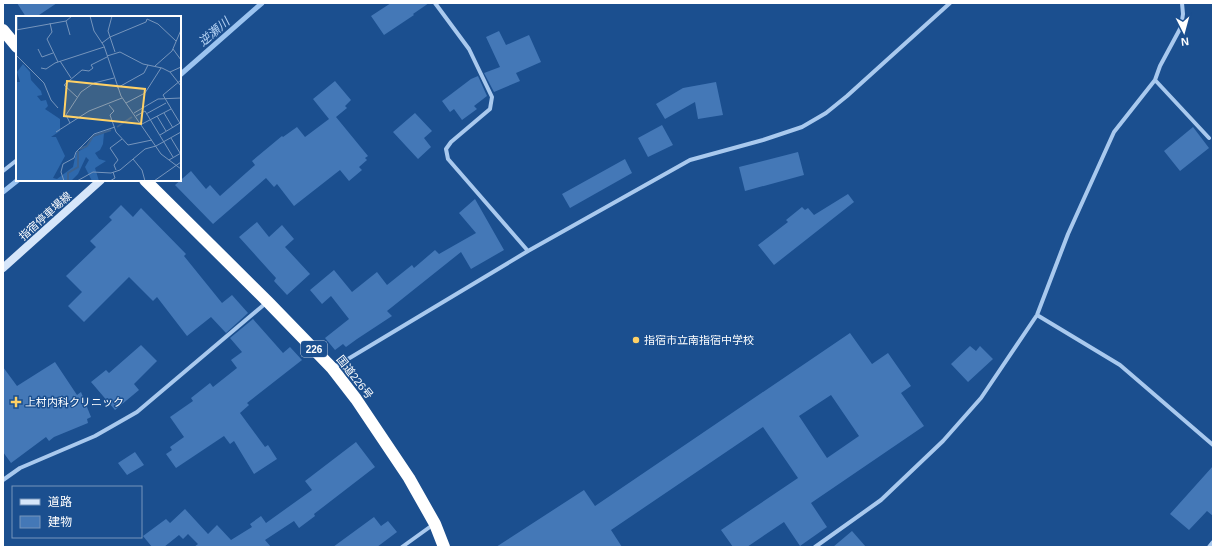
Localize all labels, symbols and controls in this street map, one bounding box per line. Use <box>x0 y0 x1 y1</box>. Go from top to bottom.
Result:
north arrow <box>1164 12 1204 52</box>
water label: 逆瀬川 <box>196 14 234 49</box>
inset map <box>16 16 181 181</box>
text: N <box>1180 36 1190 48</box>
street label: 指宿停車場線 <box>16 189 74 243</box>
place label: 指宿市立南指宿中学校 <box>644 334 754 346</box>
marker: 指宿市立南指宿中学校 <box>631 335 641 345</box>
road number: 226 <box>301 341 327 357</box>
street label: 国道226号 <box>334 353 376 401</box>
marker: 上村内科クリニック <box>10 396 22 408</box>
place label: 上村内科クリニック <box>25 396 124 408</box>
legend <box>12 486 142 538</box>
text: 道路 <box>48 495 72 509</box>
text: 建物 <box>48 515 72 529</box>

